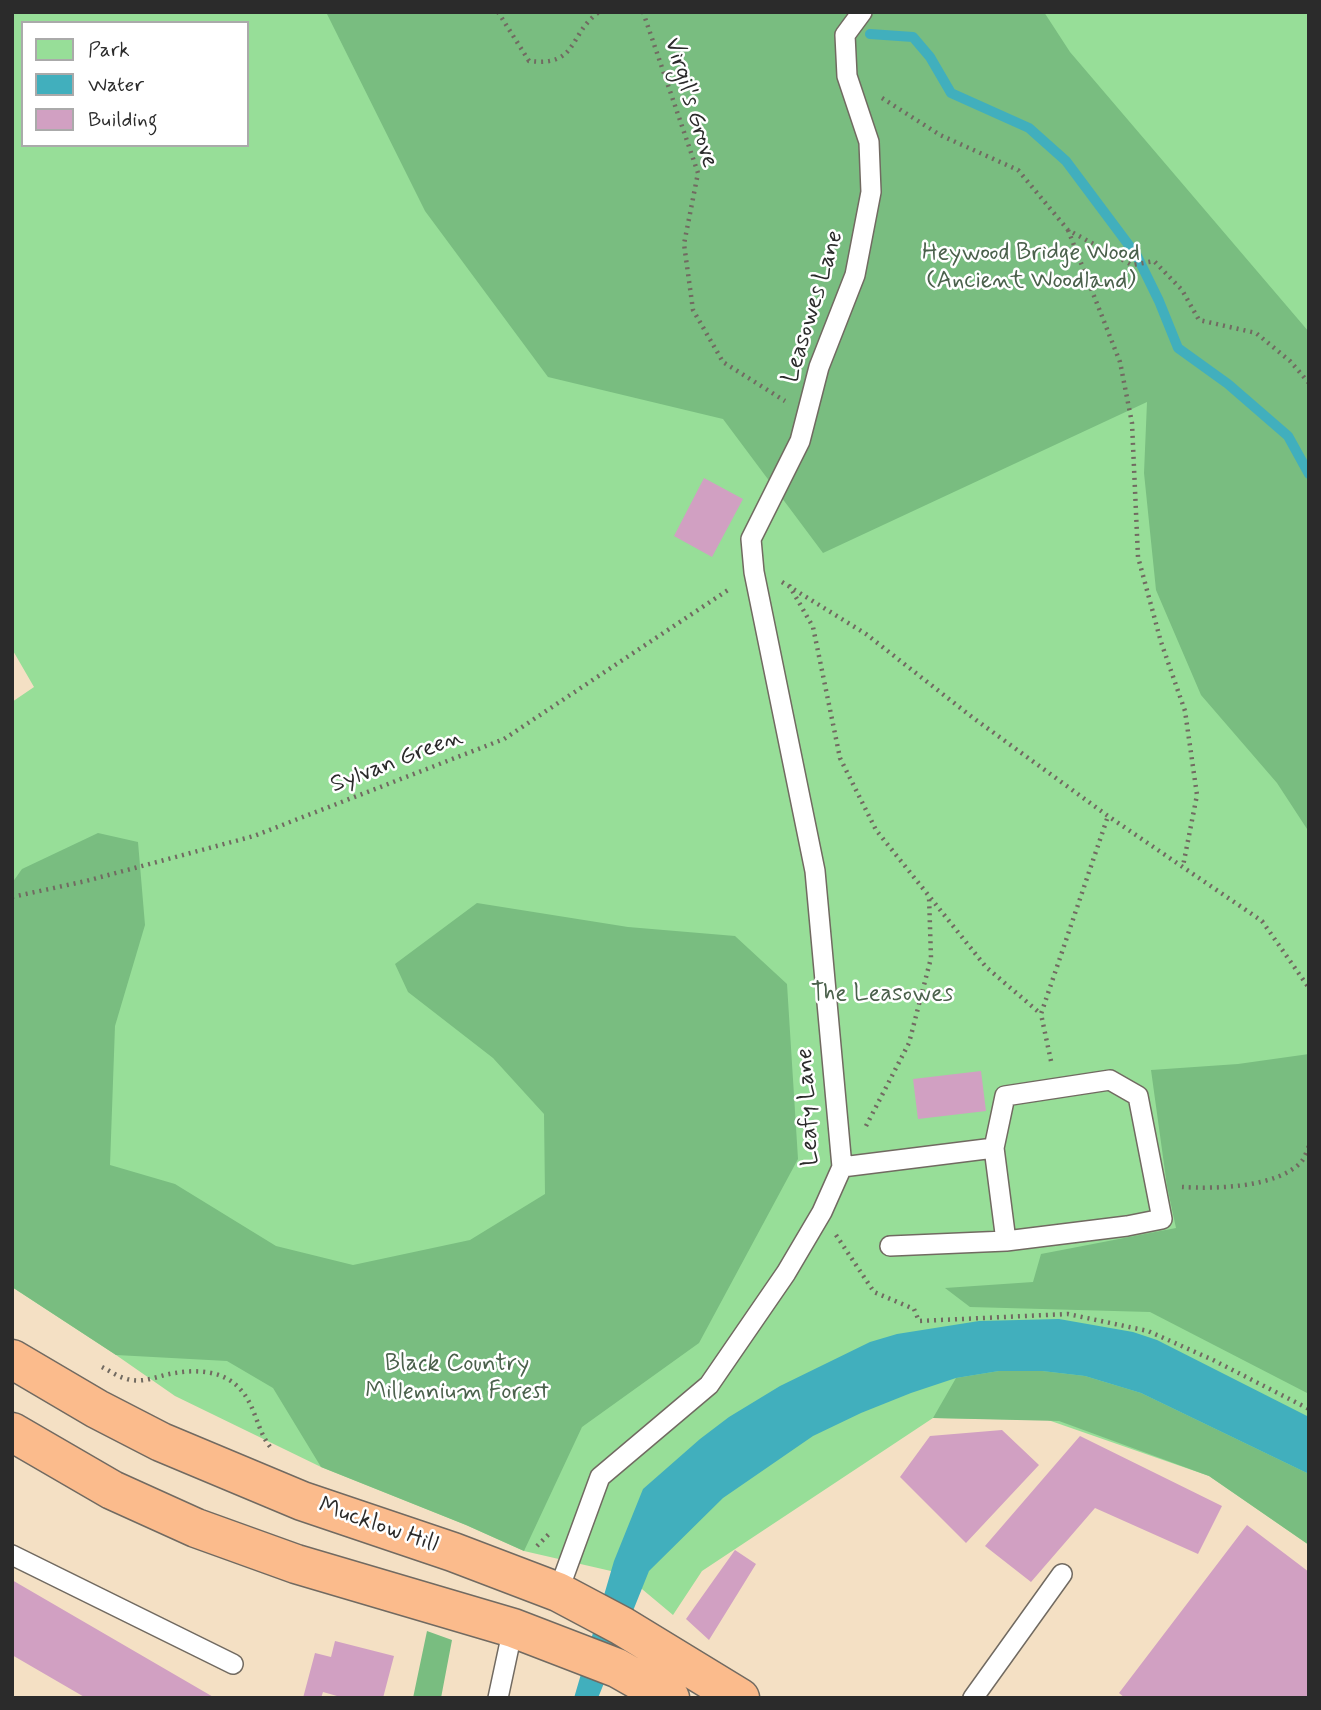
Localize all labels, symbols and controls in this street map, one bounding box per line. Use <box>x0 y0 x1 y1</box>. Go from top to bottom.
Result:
legend <box>21 21 248 147</box>
street label: Virgil's Grove <box>657 35 723 171</box>
text: Park <box>88 36 130 64</box>
text: Water <box>88 71 144 99</box>
text: Building <box>88 106 158 134</box>
street label: Leasowes Lane <box>777 227 851 387</box>
park label: Heywood Bridge Wood (Ancient Woodland) <box>922 240 1140 296</box>
street label: Sylvan Green <box>327 724 467 800</box>
park label: The Leasowes <box>811 981 953 1009</box>
street label: Leafy Lane <box>792 1047 826 1167</box>
park label: Black Country Millennium Forest <box>365 1351 549 1407</box>
street label: Mucklow Hill <box>314 1492 442 1560</box>

